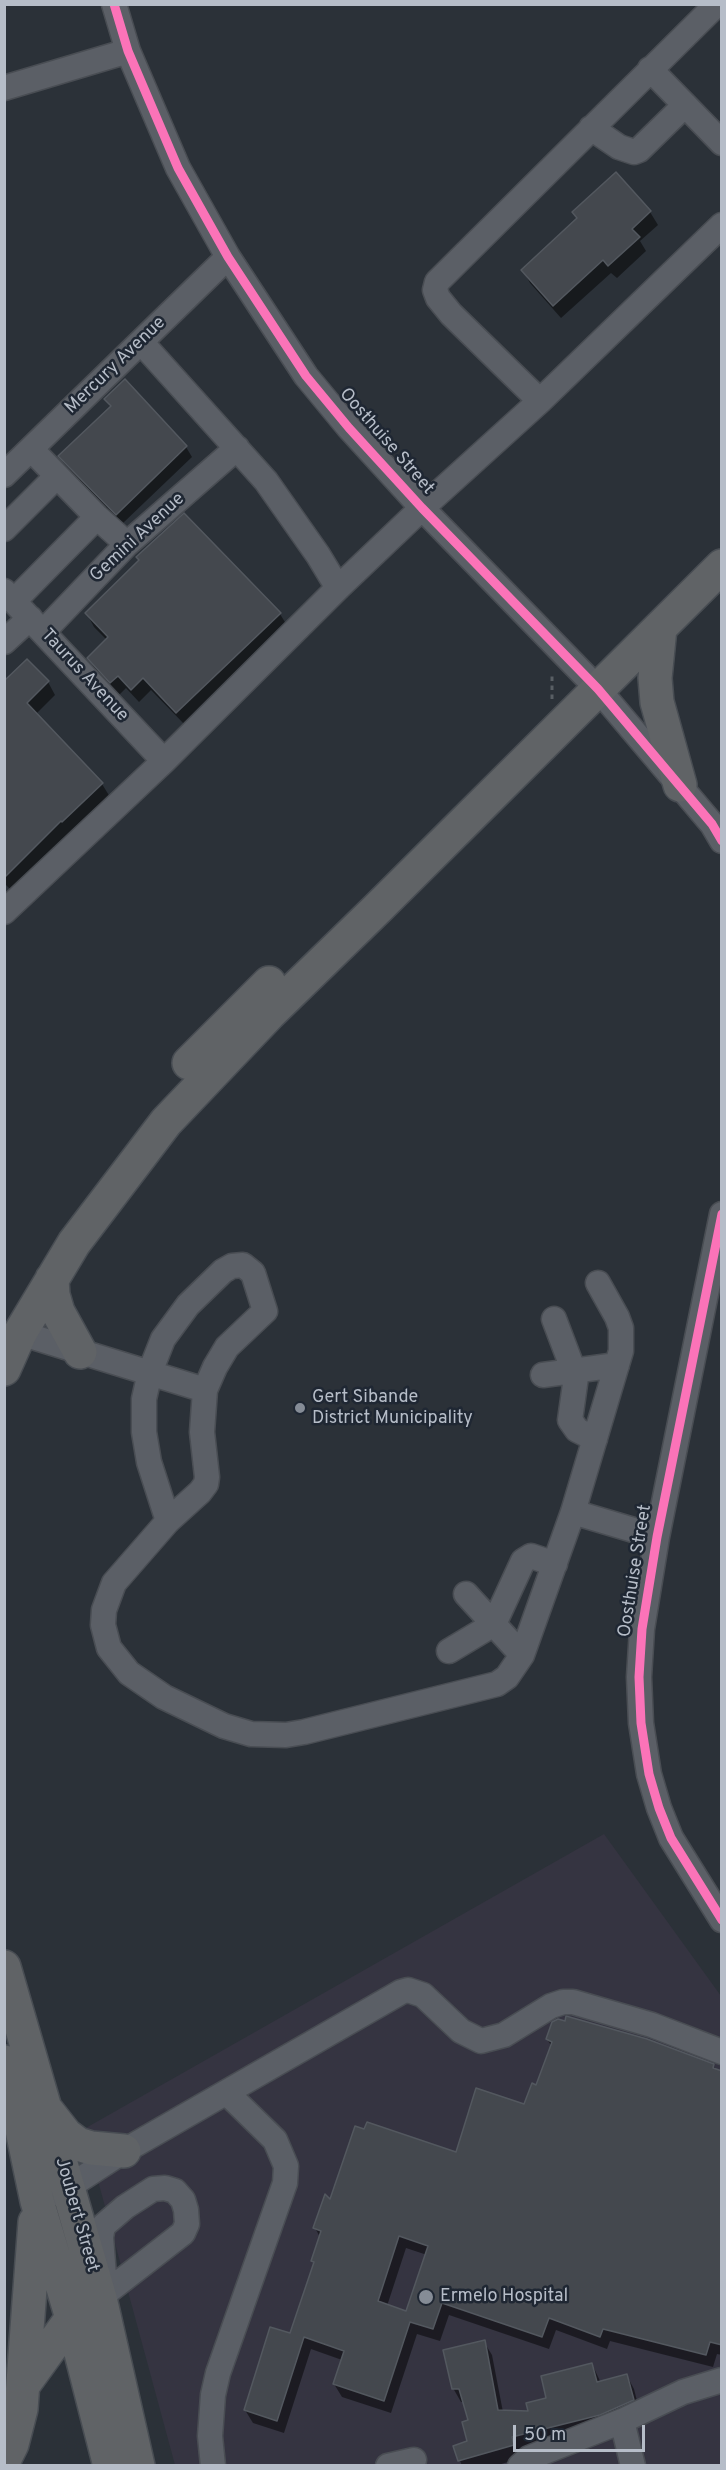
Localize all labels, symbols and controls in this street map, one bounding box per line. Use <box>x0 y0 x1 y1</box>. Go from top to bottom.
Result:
street label: Mercury Avenue <box>61 313 171 419</box>
street label: Oosthuise Street <box>334 384 438 500</box>
street label: Gemini Avenue <box>86 489 190 587</box>
street label: Taurus Avenue <box>36 625 132 727</box>
place label: Gert Sibande District Municipality <box>312 1387 473 1430</box>
marker: Gert Sibande District Municipality <box>293 1401 307 1415</box>
street label: Oosthuise Street <box>615 1503 657 1639</box>
street label: Joubert Street <box>49 2155 103 2275</box>
place label: Ermelo Hospital <box>440 2286 568 2308</box>
marker: Ermelo Hospital <box>417 2288 435 2306</box>
scale bar <box>516 2413 648 2451</box>
text: 50 m <box>524 2424 566 2447</box>

